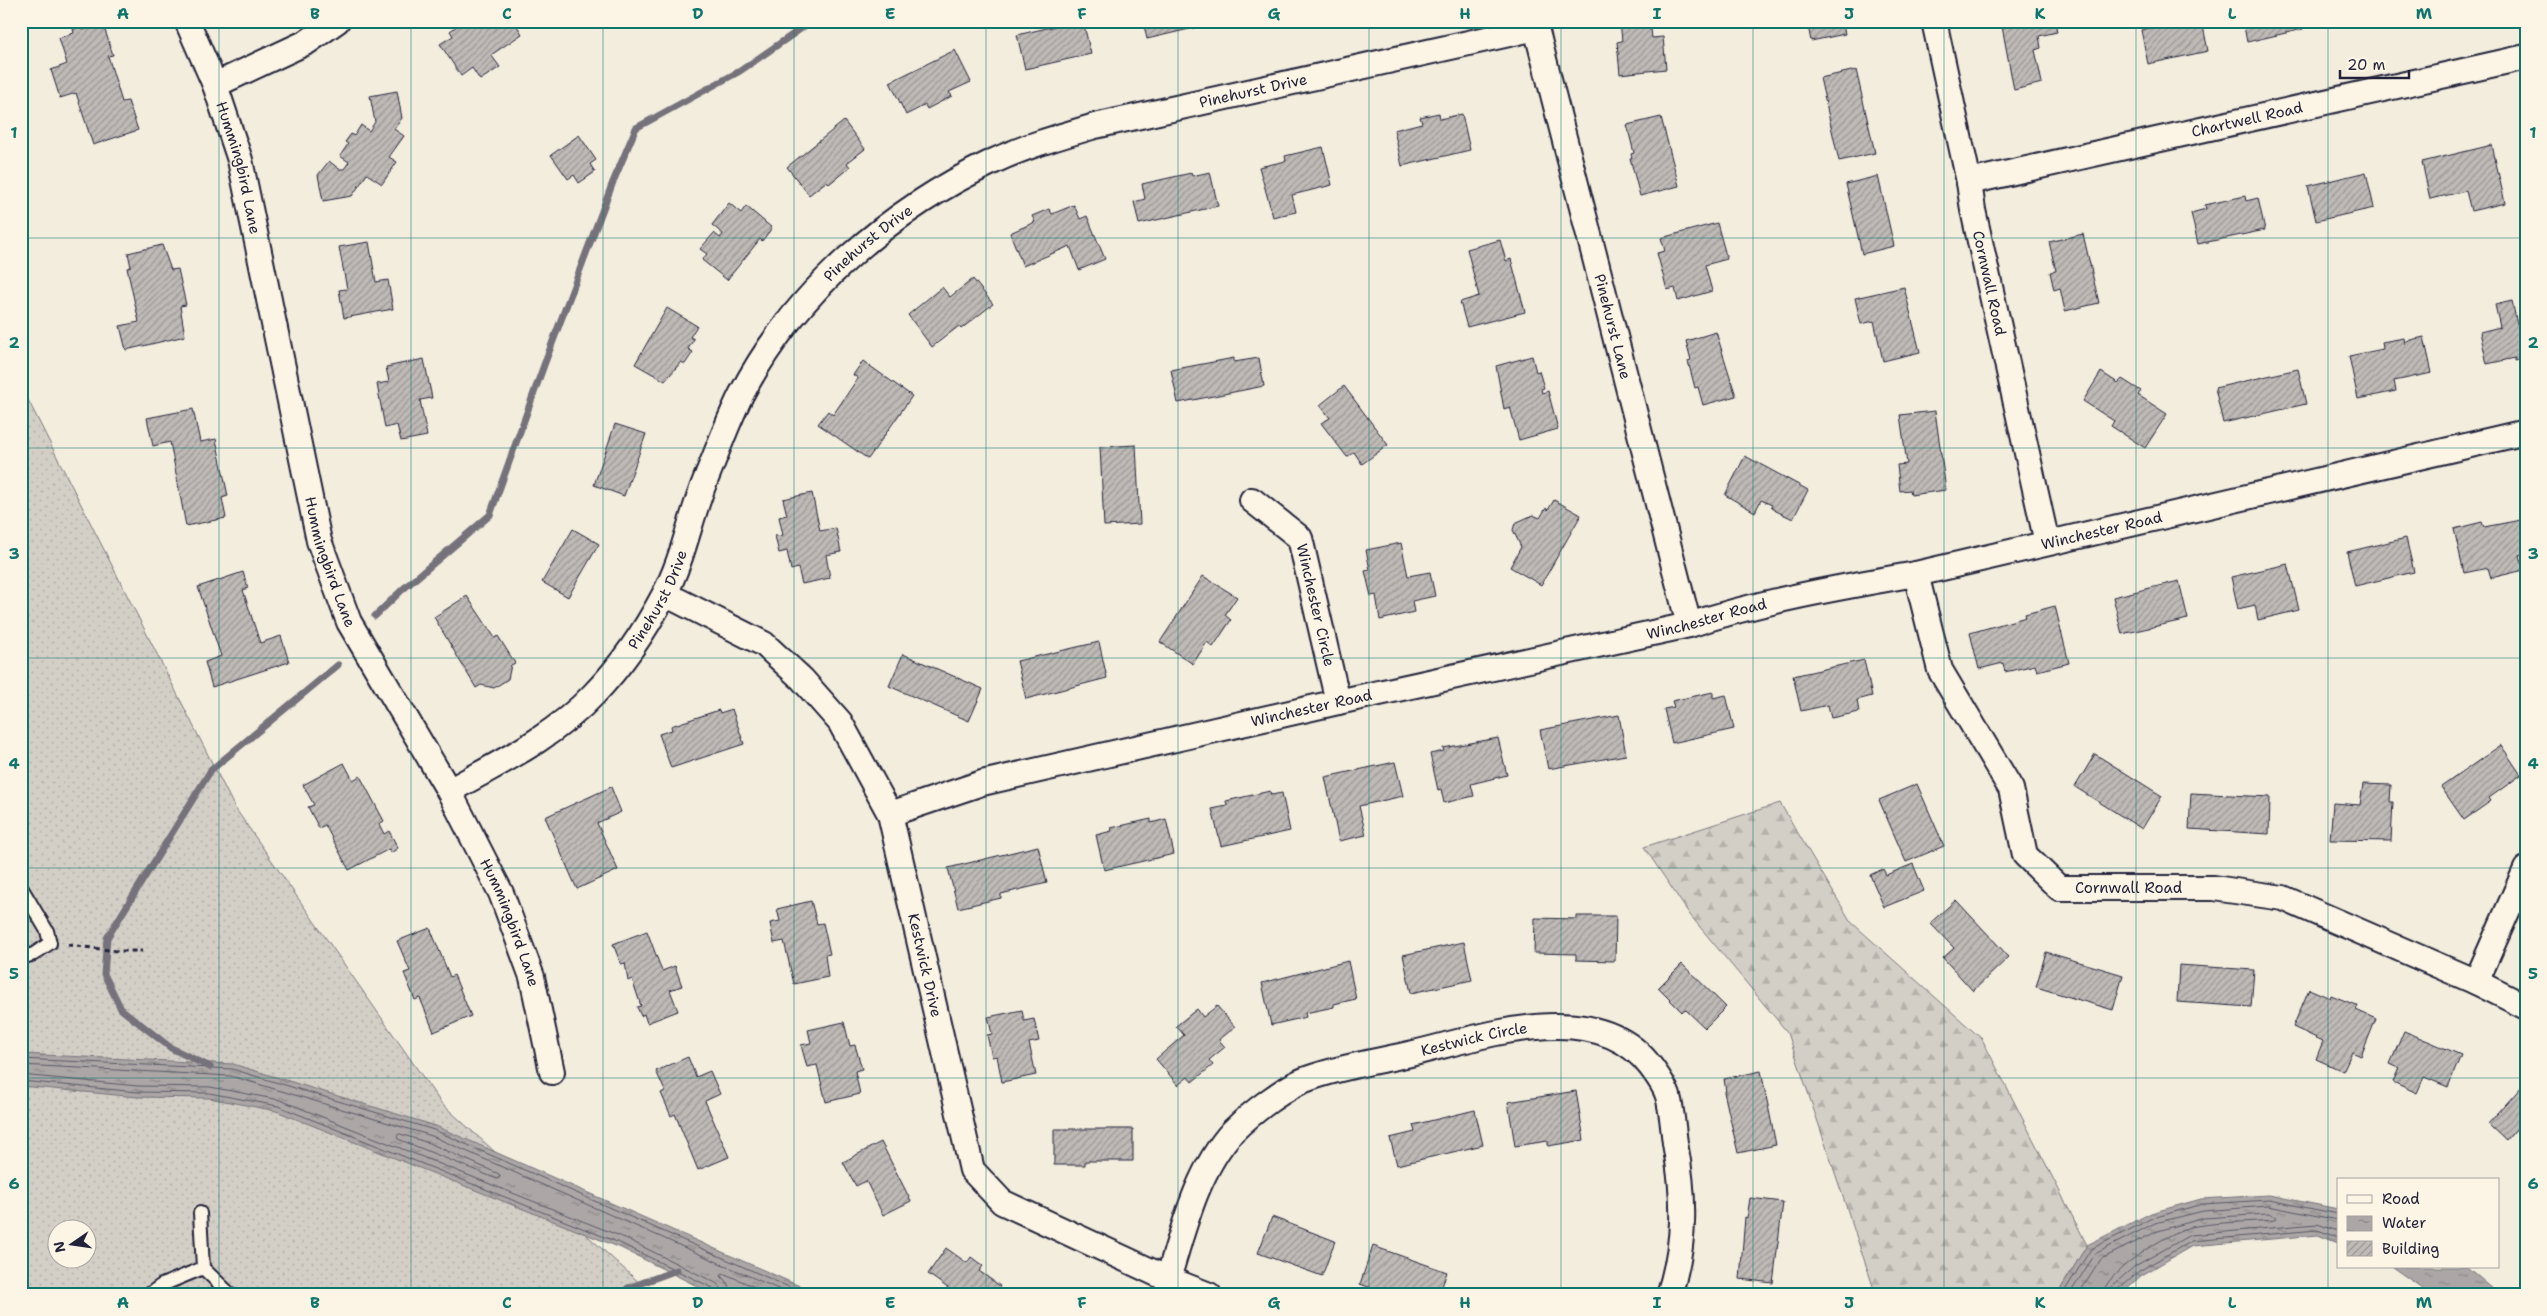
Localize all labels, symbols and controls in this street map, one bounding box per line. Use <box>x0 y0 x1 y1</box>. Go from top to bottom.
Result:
text: A <box>117 3 129 24</box>
text: B <box>310 3 320 24</box>
text: C <box>502 3 512 24</box>
text: D <box>692 3 704 24</box>
text: E <box>885 3 895 24</box>
text: F <box>1077 3 1087 24</box>
text: G <box>1268 3 1281 24</box>
text: H <box>1459 3 1471 24</box>
text: I <box>1653 3 1662 24</box>
text: J <box>1844 3 1854 24</box>
text: K <box>2035 3 2046 24</box>
text: L <box>2228 3 2237 24</box>
text: M <box>2416 3 2433 24</box>
scale bar <box>2340 48 2408 80</box>
text: 20 m <box>2347 55 2386 75</box>
street label: Pinehurst Drive <box>1197 69 1309 113</box>
street label: Chartwell Road <box>2190 97 2305 142</box>
street label: Hummingbird Lane <box>211 99 265 236</box>
text: 1 <box>10 122 18 143</box>
text: 1 <box>2529 122 2537 143</box>
street label: Pinehurst Drive <box>819 200 916 286</box>
street label: Cornwall Road <box>1968 229 2011 338</box>
street label: Pinehurst Lane <box>1589 272 1636 382</box>
text: 2 <box>8 332 20 353</box>
text: 2 <box>2527 332 2539 353</box>
street label: Hummingbird Lane <box>300 495 360 631</box>
street label: Winchester Road <box>2039 507 2165 555</box>
street label: Winchester Circle <box>1292 542 1339 668</box>
text: 3 <box>8 543 20 564</box>
text: 3 <box>2527 543 2539 564</box>
street label: Pinehurst Drive <box>623 547 692 653</box>
street label: Winchester Road <box>1644 593 1769 644</box>
street label: Winchester Road <box>1249 685 1374 732</box>
text: 4 <box>8 753 20 774</box>
text: 4 <box>2527 753 2539 774</box>
street label: Hummingbird Lane <box>475 855 544 988</box>
street label: Cornwall Road <box>2075 878 2183 898</box>
street label: Kestwick Drive <box>903 912 947 1019</box>
text: 5 <box>9 963 19 984</box>
text: 5 <box>2528 963 2538 984</box>
street label: Kestwick Circle <box>1419 1018 1529 1061</box>
text: 6 <box>8 1173 20 1194</box>
text: 6 <box>2527 1173 2539 1194</box>
legend <box>2337 1178 2500 1268</box>
text: Road <box>2382 1189 2420 1209</box>
text: Water <box>2382 1213 2426 1233</box>
north arrow <box>48 1218 98 1268</box>
text: N <box>49 1239 69 1254</box>
text: Building <box>2382 1239 2439 1259</box>
text: A <box>117 1292 129 1313</box>
text: B <box>310 1292 320 1313</box>
text: C <box>502 1292 512 1313</box>
text: D <box>692 1292 704 1313</box>
text: E <box>885 1292 895 1313</box>
text: F <box>1077 1292 1087 1313</box>
text: G <box>1268 1292 1281 1313</box>
text: H <box>1459 1292 1471 1313</box>
text: I <box>1653 1292 1662 1313</box>
text: J <box>1844 1292 1854 1313</box>
text: K <box>2035 1292 2046 1313</box>
text: L <box>2228 1292 2237 1313</box>
text: M <box>2416 1292 2433 1313</box>

